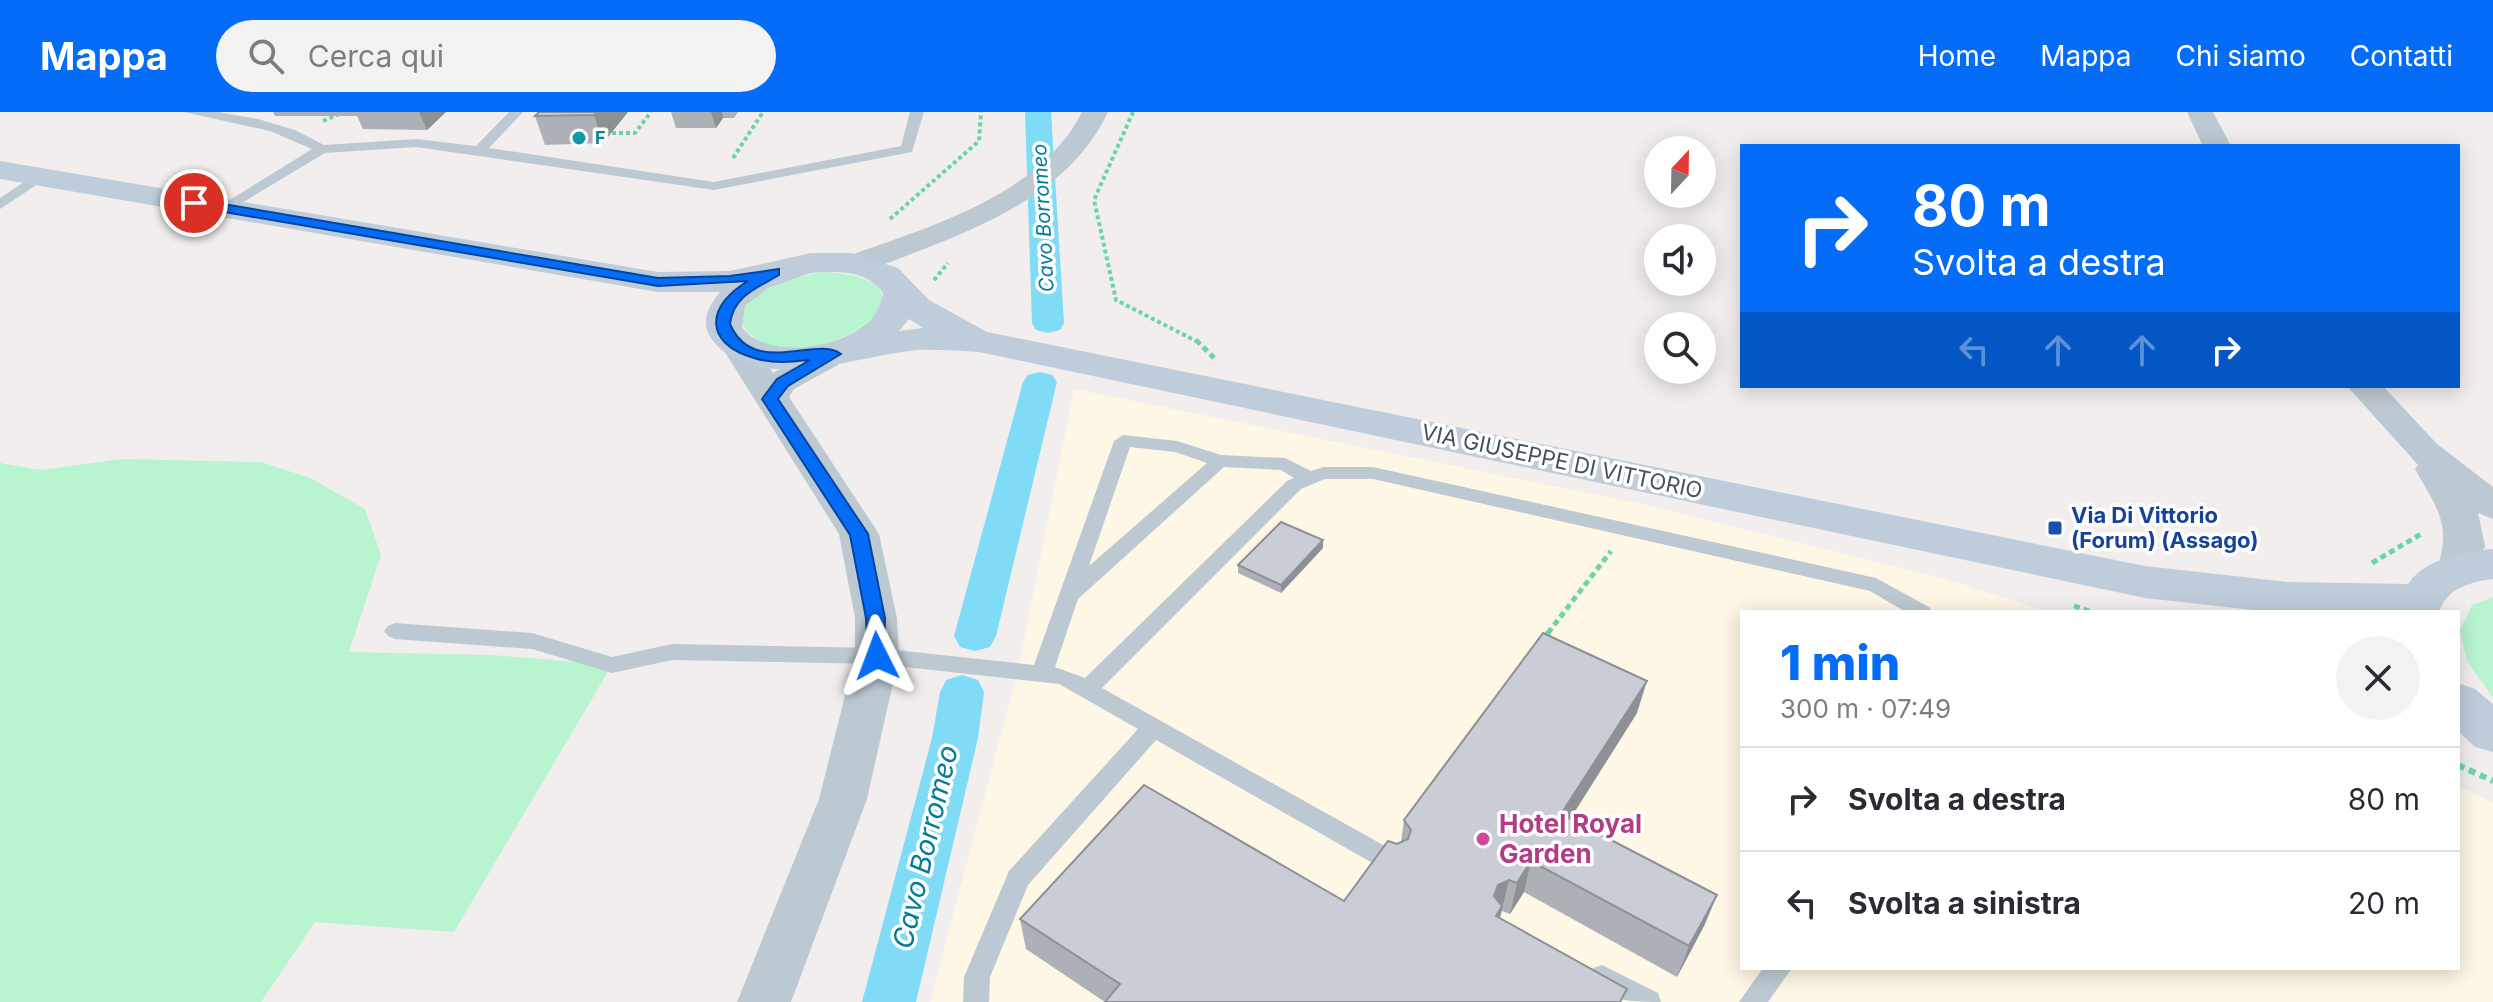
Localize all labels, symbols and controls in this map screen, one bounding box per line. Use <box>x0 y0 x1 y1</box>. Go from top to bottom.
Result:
search box <box>216 20 776 92</box>
text: Mappa <box>40 33 168 79</box>
icon: search <box>244 34 288 78</box>
text: Cerca qui <box>308 38 444 74</box>
text: Home <box>1918 39 1996 73</box>
text: Mappa <box>2040 39 2132 73</box>
text: Chi siamo <box>2176 39 2306 73</box>
text: Contatti <box>2350 39 2453 73</box>
place label: F <box>595 127 606 148</box>
marker: F <box>570 129 588 147</box>
north arrow <box>1644 136 1716 208</box>
map controls <box>1644 136 1716 384</box>
water label: Cavo Borromeo <box>1027 143 1059 293</box>
pin <box>160 169 228 237</box>
text: 80 m <box>1912 172 2051 240</box>
icon: right <box>1780 176 1884 280</box>
icon: arrive <box>172 181 216 225</box>
button: sound <box>1644 224 1716 296</box>
text: Svolta a destra <box>1912 240 2166 284</box>
button: search <box>1644 312 1716 384</box>
icon: left <box>1952 328 1996 372</box>
icon: ahead <box>2036 328 2080 372</box>
icon: ahead <box>2120 328 2164 372</box>
icon: right <box>2204 328 2248 372</box>
street label: VIA GIUSEPPE DI VITTORIO <box>1419 418 1705 504</box>
place label: Via Di Vittorio (Forum) (Assago) <box>2071 502 2259 553</box>
marker: Via Di Vittorio (Forum) (Assago) <box>2046 519 2064 537</box>
position arrow <box>835 614 919 698</box>
text: 1 min <box>1780 633 1900 692</box>
button: close <box>2336 636 2420 720</box>
text: 300 m · 07:49 <box>1780 693 1951 724</box>
water label: Cavo Borromeo <box>885 742 965 952</box>
icon: right <box>1780 777 1824 821</box>
text: Svolta a destra <box>1848 781 2066 817</box>
text: 80 m <box>2348 781 2420 817</box>
place label: Hotel Royal Garden <box>1499 808 1642 869</box>
marker: Hotel Royal Garden <box>1474 830 1492 848</box>
icon: left <box>1780 881 1824 925</box>
text: Svolta a sinistra <box>1848 885 2081 921</box>
text: 20 m <box>2348 885 2420 921</box>

